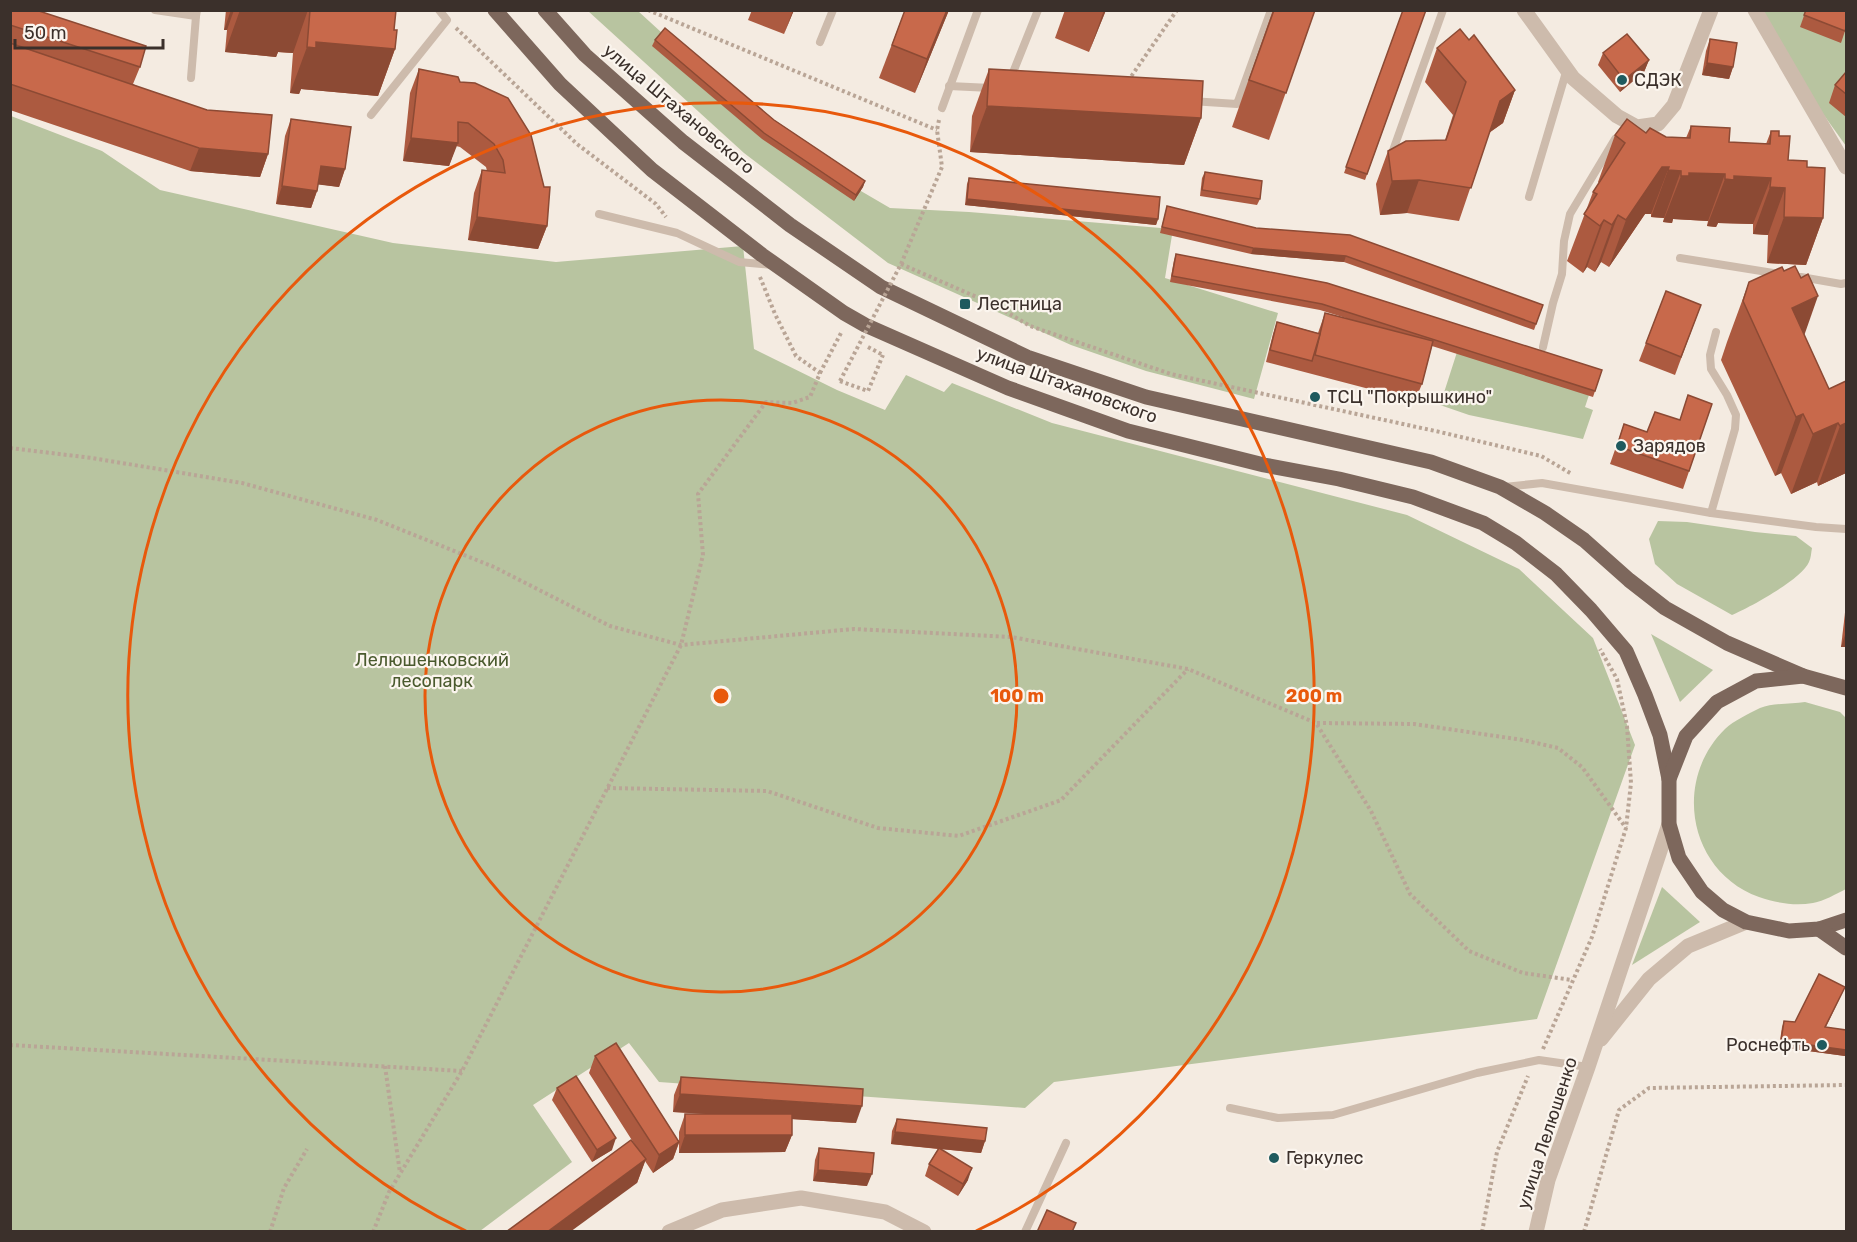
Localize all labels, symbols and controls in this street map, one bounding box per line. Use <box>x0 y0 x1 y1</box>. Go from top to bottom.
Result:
scale bar <box>15 12 164 50</box>
text: 50 m <box>24 22 67 44</box>
street label: улица Штахановского <box>599 39 759 179</box>
place label: СДЭК <box>1634 69 1682 91</box>
marker: СДЭК <box>1615 73 1629 87</box>
place label: Лестница <box>977 293 1062 315</box>
marker: Лестница <box>958 297 972 311</box>
street label: улица Штахановского <box>974 342 1160 428</box>
place label: ТСЦ "Покрышкино" <box>1327 386 1492 408</box>
marker: ТСЦ "Покрышкино" <box>1308 390 1322 404</box>
place label: Зарядов <box>1633 435 1706 457</box>
marker: Зарядов <box>1614 439 1628 453</box>
park label: Лелюшенковский лесопарк <box>355 649 509 692</box>
text: 100 m <box>990 685 1044 707</box>
text: 200 m <box>1286 685 1342 707</box>
centre of rings <box>711 686 731 706</box>
place label: Роснефть <box>1726 1034 1810 1056</box>
marker: Роснефть <box>1815 1038 1829 1052</box>
street label: улица Лелюшенко <box>1512 1054 1582 1212</box>
place label: Геркулес <box>1286 1147 1363 1169</box>
marker: Геркулес <box>1267 1151 1281 1165</box>

